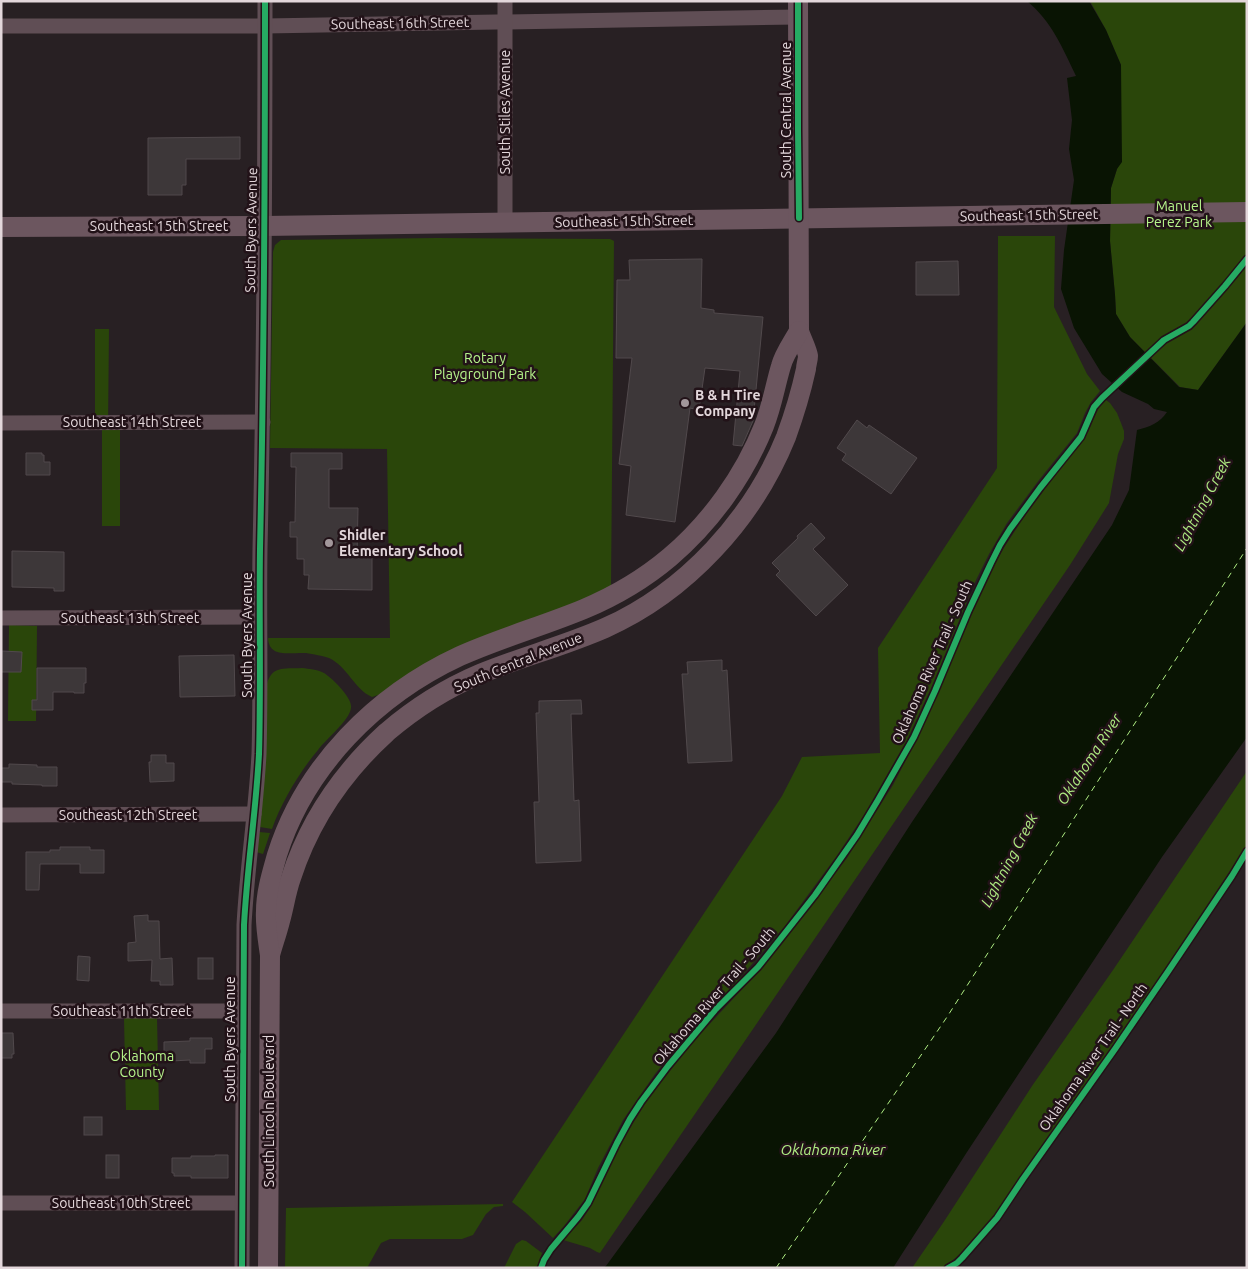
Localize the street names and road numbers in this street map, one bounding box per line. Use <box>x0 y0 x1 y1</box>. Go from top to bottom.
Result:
street label: Southeast 16th Street <box>331 14 470 32</box>
street label: South Central Avenue <box>778 42 794 178</box>
street label: South Stiles Avenue <box>497 50 513 174</box>
street label: South Byers Avenue <box>242 167 260 293</box>
street label: Southeast 15th Street <box>960 206 1099 224</box>
street label: Southeast 15th Street <box>555 212 694 230</box>
street label: Southeast 15th Street <box>90 218 229 234</box>
street label: Southeast 14th Street <box>63 414 202 430</box>
street label: South Byers Avenue <box>239 572 255 698</box>
street label: Oklahoma River Trail - South <box>889 578 975 746</box>
street label: Southeast 13th Street <box>61 610 200 626</box>
street label: South Central Avenue <box>452 629 584 695</box>
street label: Southeast 12th Street <box>59 807 198 823</box>
street label: Oklahoma River Trail - South <box>650 924 778 1068</box>
street label: South Byers Avenue <box>222 976 238 1102</box>
street label: Oklahoma River Trail - North <box>1036 980 1150 1134</box>
street label: Southeast 11th Street <box>53 1003 192 1019</box>
street label: South Lincoln Boulevard <box>261 1035 277 1187</box>
street label: Southeast 10th Street <box>52 1195 191 1211</box>

